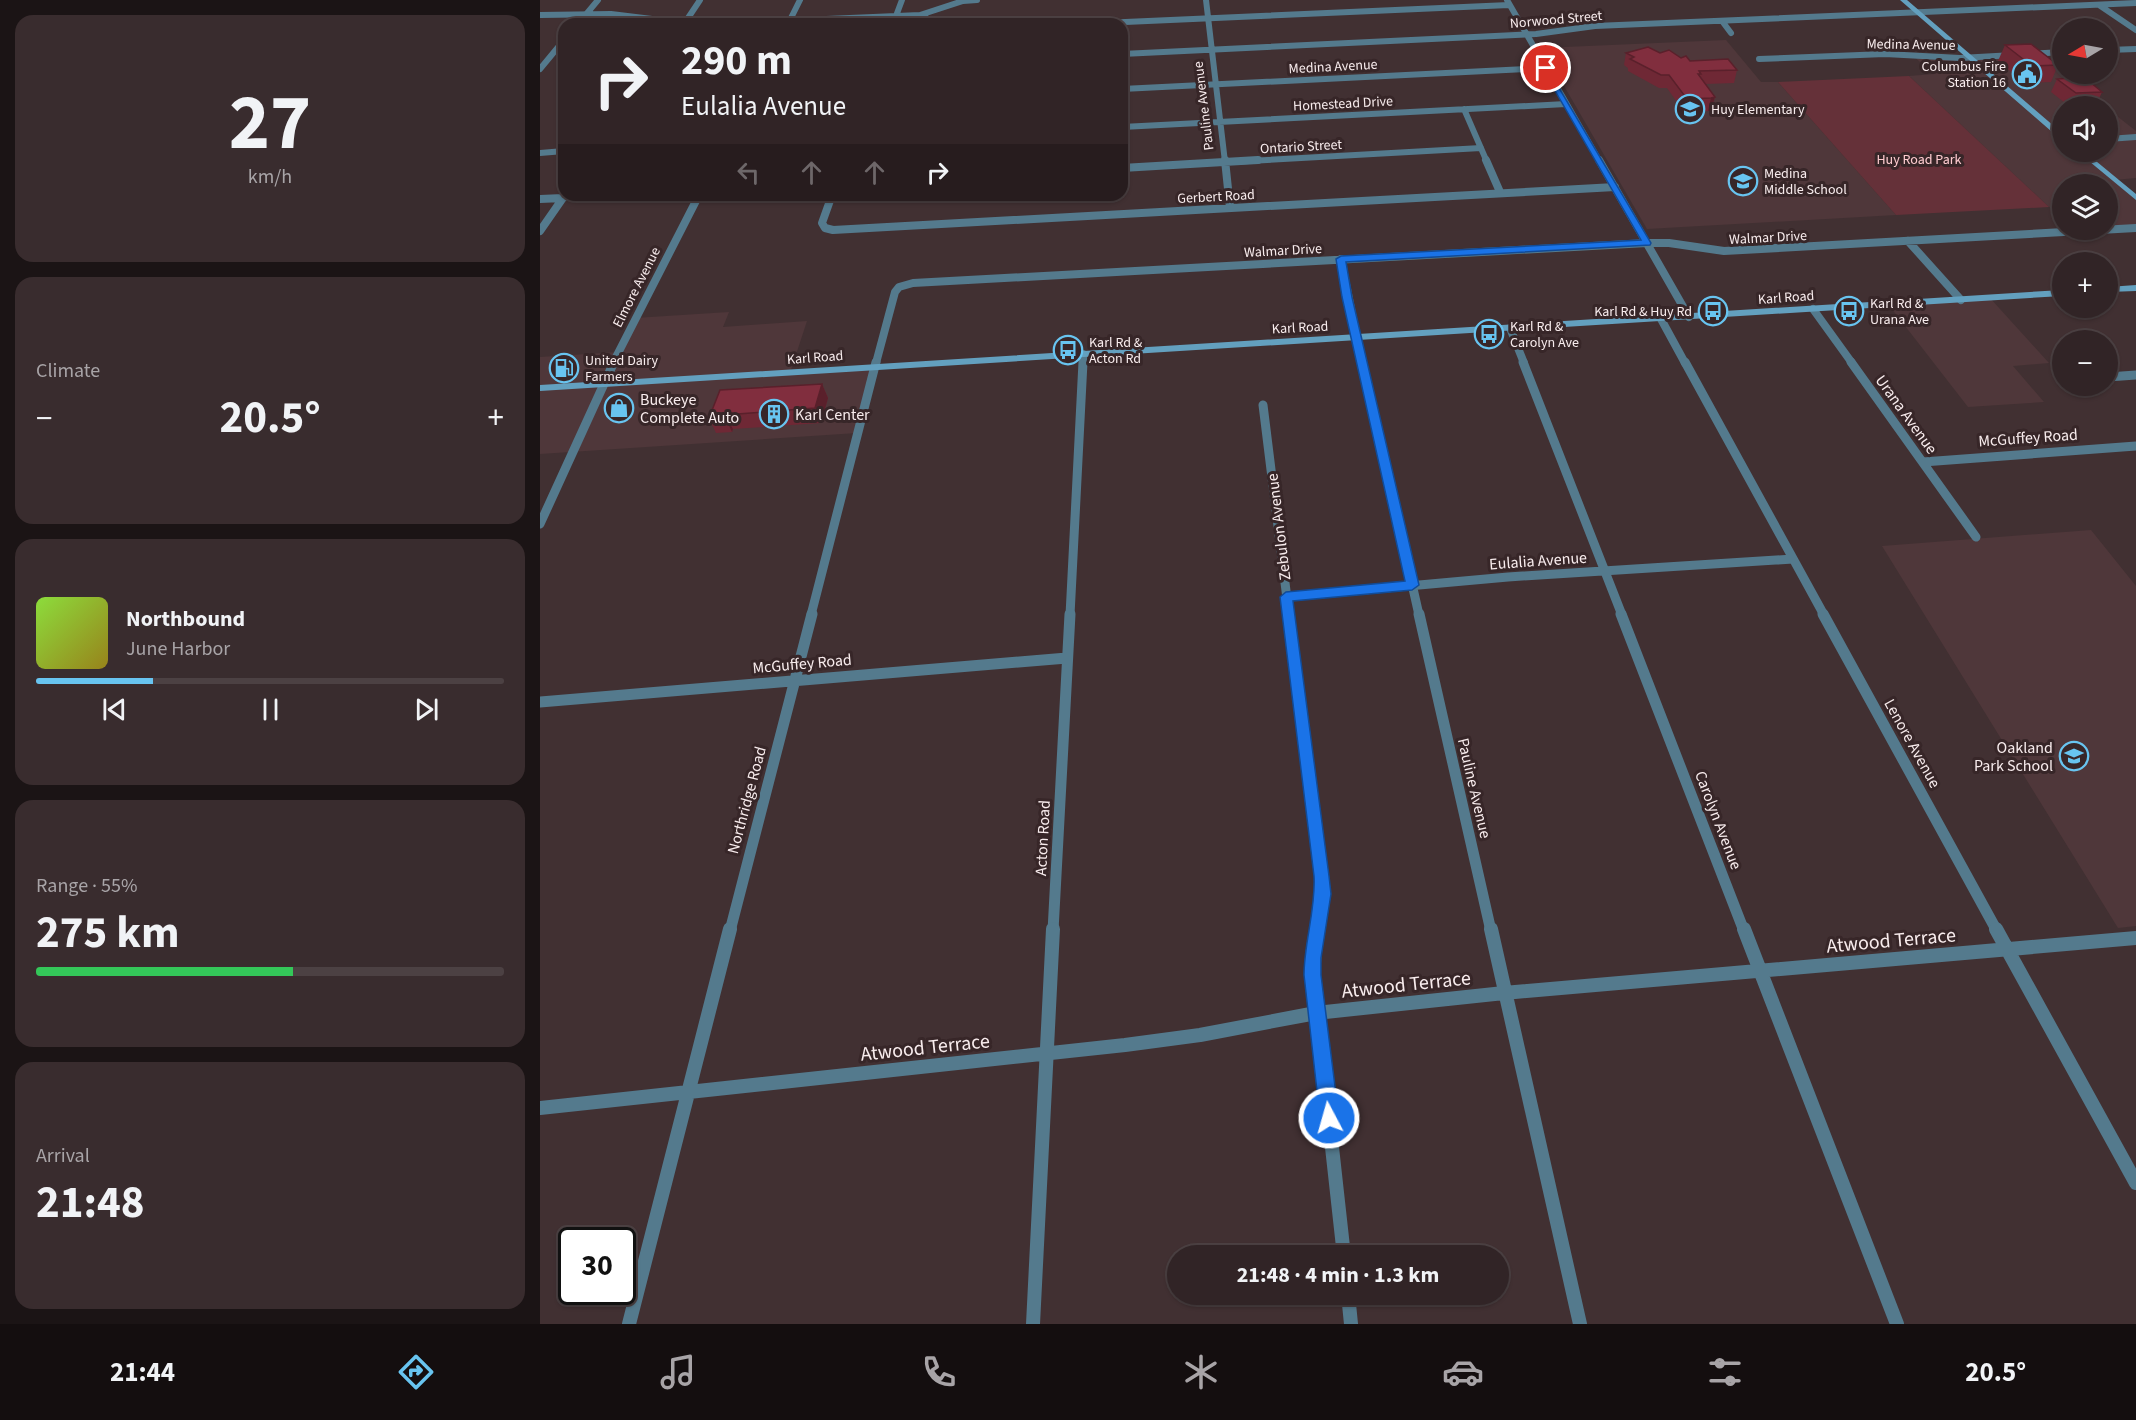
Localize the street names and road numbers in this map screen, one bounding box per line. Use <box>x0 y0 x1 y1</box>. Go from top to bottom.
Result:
street label: Norwood Street <box>1509 6 1603 34</box>
street label: Medina Avenue <box>1866 34 1956 56</box>
street label: Medina Avenue <box>1288 55 1378 79</box>
street label: Pauline Avenue <box>1189 60 1219 152</box>
street label: Homestead Drive <box>1293 91 1394 117</box>
street label: Ontario Street <box>1259 135 1343 159</box>
street label: Gerbert Road <box>1177 185 1255 209</box>
street label: Walmar Drive <box>1729 226 1808 250</box>
street label: Walmar Drive <box>1244 239 1323 263</box>
street label: Elmore Avenue <box>608 244 666 331</box>
street label: Karl Road <box>1757 286 1815 310</box>
street label: Karl Road <box>1271 317 1329 339</box>
street label: Karl Road <box>786 346 844 370</box>
street label: Urana Avenue <box>1870 371 1942 459</box>
street label: McGuffey Road <box>1978 424 2079 452</box>
street label: Zebulon Avenue <box>1261 472 1296 582</box>
street label: Eulalia Avenue <box>1488 547 1588 575</box>
street label: McGuffey Road <box>752 649 853 679</box>
street label: Lenore Avenue <box>1879 695 1946 792</box>
street label: Pauline Avenue <box>1452 736 1496 841</box>
street label: Northridge Road <box>722 744 772 856</box>
street label: Carolyn Avenue <box>1689 768 1747 873</box>
street label: Acton Road <box>1030 800 1056 877</box>
street label: Atwood Terrace <box>1825 921 1957 961</box>
street label: Atwood Terrace <box>1340 964 1472 1006</box>
street label: Atwood Terrace <box>859 1027 991 1069</box>

